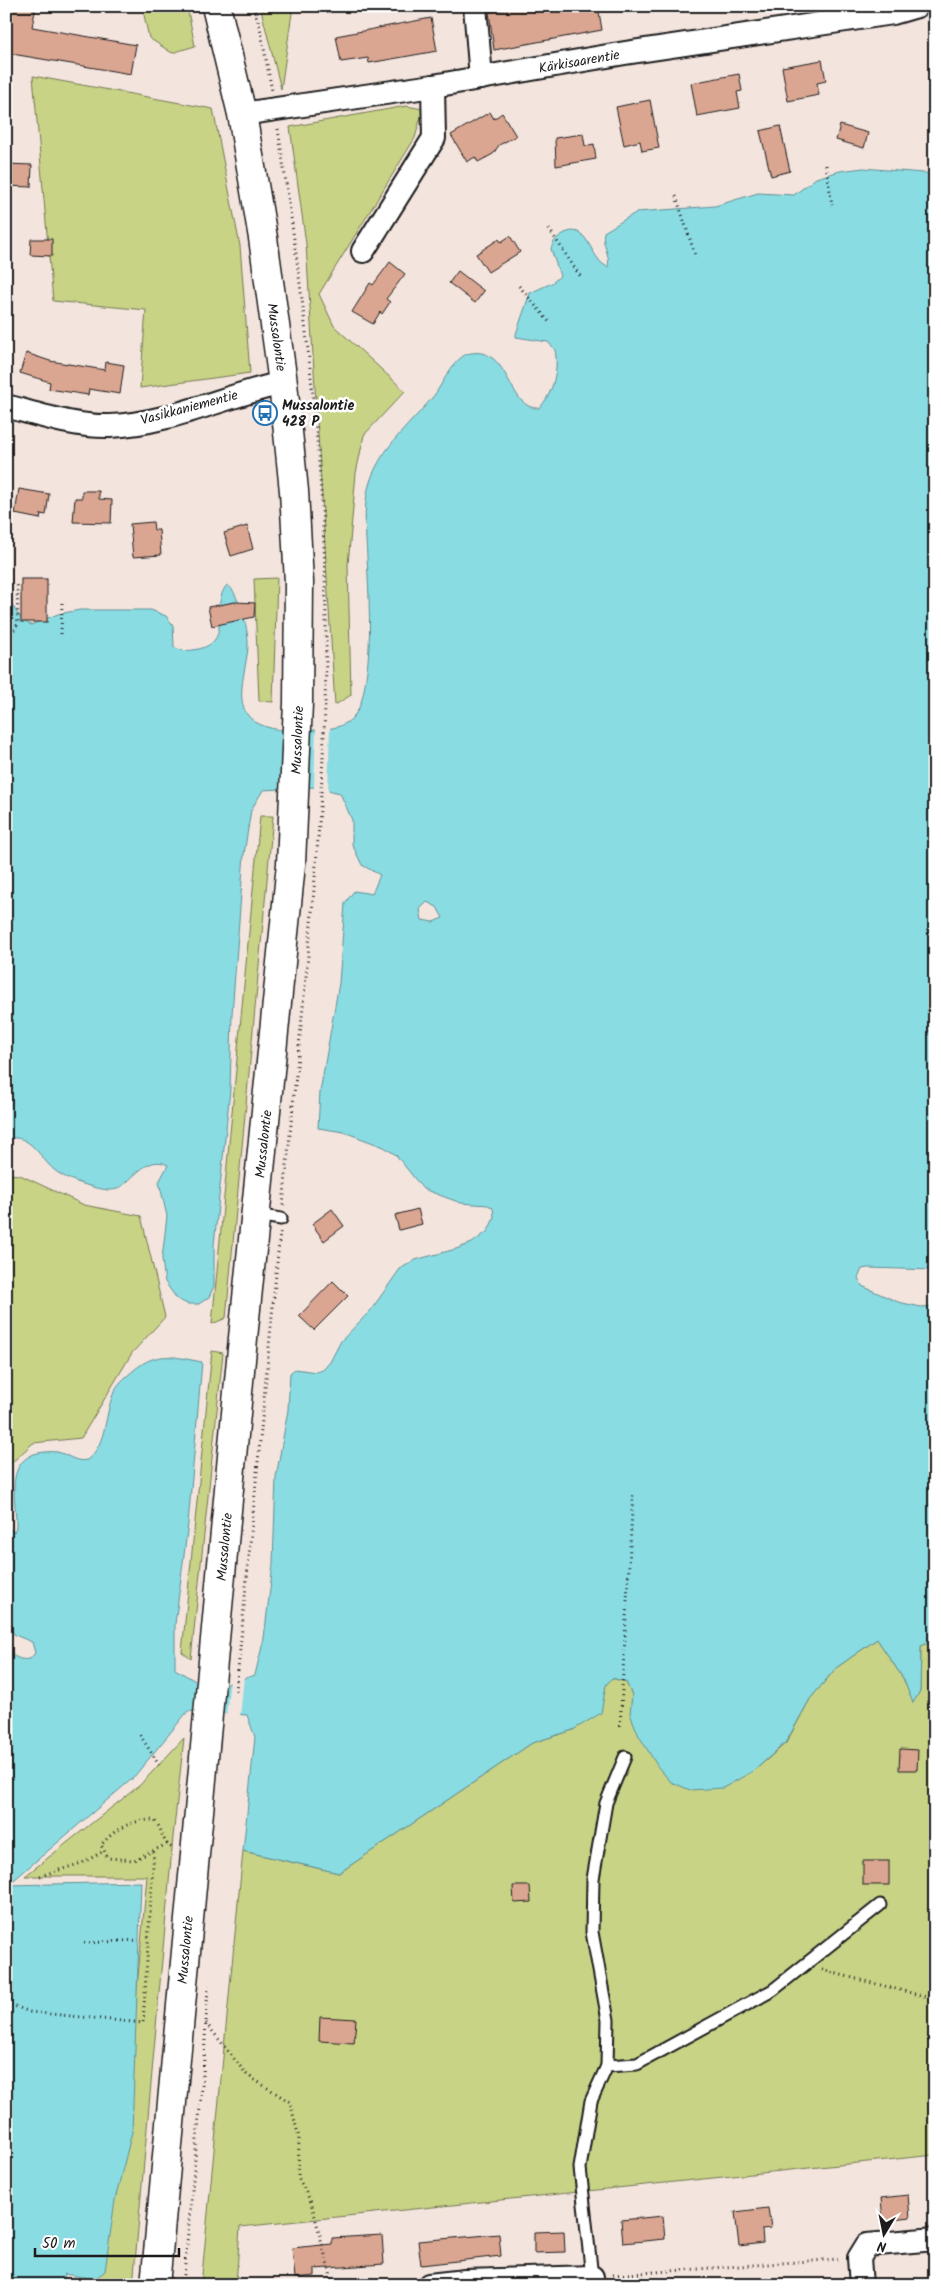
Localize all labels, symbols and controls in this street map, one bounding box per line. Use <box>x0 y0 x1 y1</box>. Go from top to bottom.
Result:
street label: Kärkisaarentie <box>537 44 622 80</box>
street label: Mussalontie <box>260 302 292 373</box>
street label: Vasikkaniementie <box>138 384 241 432</box>
place label: Mussalontie 428 P <box>282 395 354 433</box>
bus stop icon: Mussalontie 428 P <box>252 400 278 426</box>
street label: Mussalontie <box>286 705 310 775</box>
street label: Mussalontie <box>249 1108 279 1179</box>
street label: Mussalontie <box>211 1511 239 1582</box>
street label: Mussalontie <box>172 1914 200 1985</box>
north arrow <box>858 2208 908 2258</box>
scale bar <box>35 2226 179 2258</box>
text: 50 m <box>42 2232 76 2256</box>
text: N <box>875 2234 888 2257</box>

